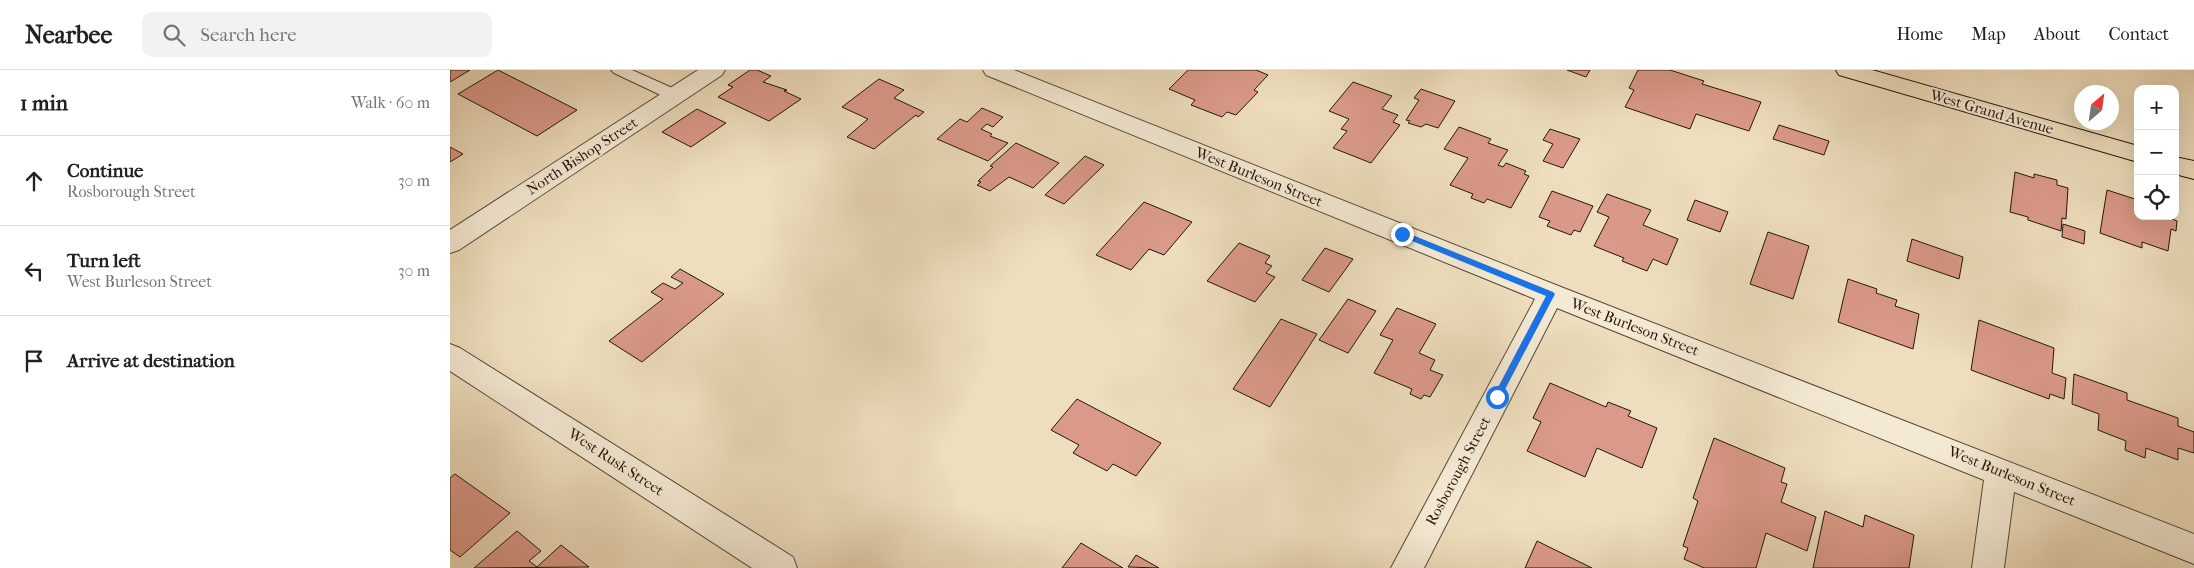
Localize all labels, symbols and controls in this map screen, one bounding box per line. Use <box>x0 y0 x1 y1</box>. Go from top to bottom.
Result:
search box <box>142 12 492 57</box>
text: Nearbee <box>25 21 112 49</box>
icon: search <box>160 21 188 49</box>
text: Search here <box>200 24 297 46</box>
text: Home <box>1896 24 1943 45</box>
text: Map <box>1971 24 2006 45</box>
text: About <box>2034 24 2080 45</box>
text: Contact <box>2108 24 2169 45</box>
street label: West Grand Avenue <box>1927 85 2056 138</box>
north arrow <box>2074 85 2119 130</box>
map controls <box>2134 85 2179 220</box>
button: + <box>2134 85 2179 130</box>
text: 1 min <box>20 91 68 115</box>
text: Walk · 60 m <box>351 93 430 112</box>
street label: North Bishop Street <box>523 113 641 199</box>
button: − <box>2134 130 2179 175</box>
street label: West Burleson Street <box>1192 143 1326 211</box>
text: Continue <box>67 160 143 182</box>
icon: ahead <box>20 167 48 195</box>
text: 30 m <box>398 171 430 190</box>
button: locate <box>2134 175 2179 220</box>
text: Rosborough Street <box>67 182 196 201</box>
route end <box>1391 223 1414 246</box>
text: Turn left <box>67 250 141 272</box>
icon: left <box>20 257 48 285</box>
text: 30 m <box>398 261 430 280</box>
text: West Burleson Street <box>67 272 212 291</box>
street label: West Burleson Street <box>1567 294 1702 360</box>
icon: arrive <box>20 347 48 375</box>
text: Arrive at destination <box>67 350 235 372</box>
route start <box>1486 386 1509 409</box>
street label: Rosborough Street <box>1422 413 1495 528</box>
street label: West Rusk Street <box>564 424 668 500</box>
street label: West Burleson Street <box>1945 442 2079 510</box>

